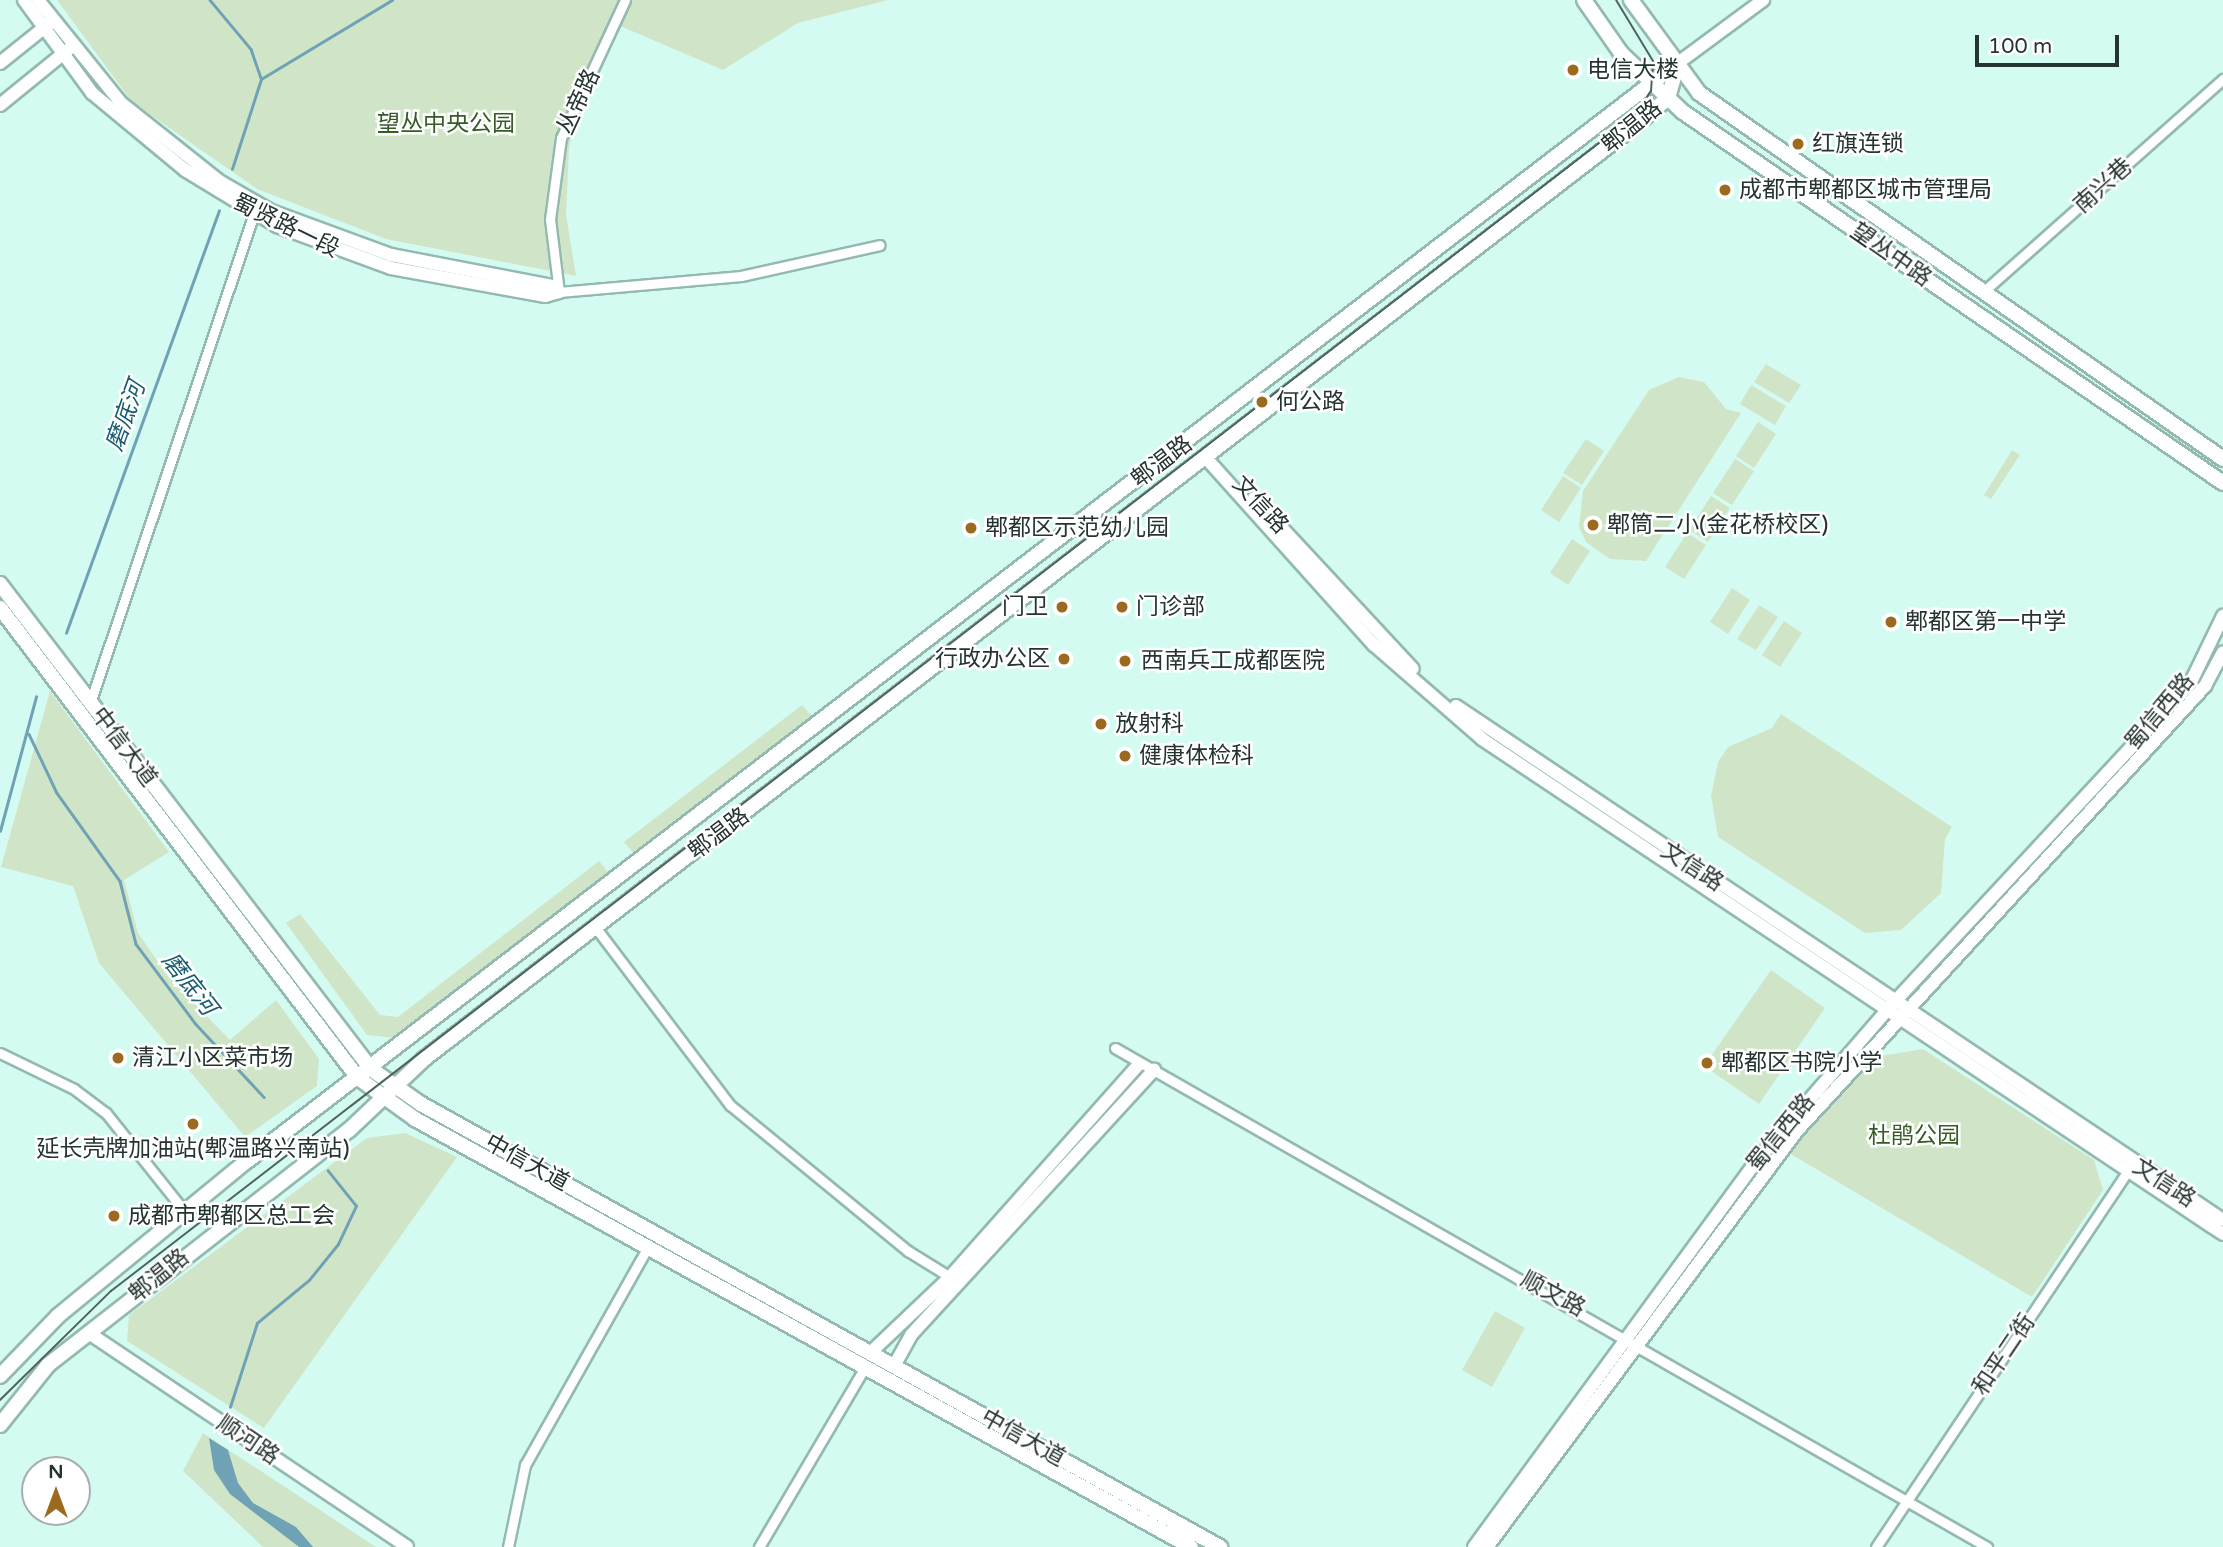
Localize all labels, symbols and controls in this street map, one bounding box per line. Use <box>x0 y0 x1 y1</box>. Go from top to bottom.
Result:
scale bar <box>1978 21 2122 65</box>
text: 100 m <box>1988 34 2052 59</box>
place label: 电信大楼 <box>1587 56 1679 84</box>
marker: 电信大楼 <box>1565 62 1581 78</box>
street label: 丛帝路 <box>552 65 606 139</box>
street label: 郫温路 <box>1597 95 1667 159</box>
park label: 望丛中央公园 <box>377 110 515 138</box>
place label: 红旗连锁 <box>1812 130 1904 158</box>
marker: 红旗连锁 <box>1790 136 1806 152</box>
street label: 南兴巷 <box>2068 153 2138 219</box>
place label: 成都市郫都区城市管理局 <box>1739 176 1992 204</box>
marker: 成都市郫都区城市管理局 <box>1717 182 1733 198</box>
street label: 蜀贤路一段 <box>228 188 344 264</box>
street label: 望丛中路 <box>1845 217 1937 293</box>
water label: 磨底河 <box>100 377 152 455</box>
place label: 何公路 <box>1276 388 1345 416</box>
marker: 何公路 <box>1254 394 1270 410</box>
street label: 郫温路 <box>1126 430 1198 494</box>
street label: 文信路 <box>1226 470 1294 540</box>
place label: 郫筒二小(金花桥校区) <box>1607 511 1828 539</box>
place label: 郫都区示范幼儿园 <box>985 514 1169 542</box>
marker: 郫筒二小(金花桥校区) <box>1585 517 1601 533</box>
marker: 郫都区示范幼儿园 <box>963 520 979 536</box>
place label: 门卫 <box>1002 593 1048 621</box>
place label: 门诊部 <box>1136 593 1205 621</box>
marker: 门卫 <box>1054 599 1070 615</box>
marker: 门诊部 <box>1114 599 1130 615</box>
place label: 郫都区第一中学 <box>1905 608 2066 636</box>
marker: 郫都区第一中学 <box>1883 614 1899 630</box>
place label: 行政办公区 <box>935 645 1050 673</box>
place label: 西南兵工成都医院 <box>1141 647 1325 675</box>
marker: 行政办公区 <box>1056 651 1072 667</box>
marker: 西南兵工成都医院 <box>1115 651 1135 671</box>
street label: 蜀信西路 <box>2120 668 2200 756</box>
street label: 中信大道 <box>85 702 163 792</box>
place label: 放射科 <box>1115 710 1184 738</box>
marker: 放射科 <box>1093 716 1109 732</box>
place label: 健康体检科 <box>1139 742 1254 770</box>
marker: 健康体检科 <box>1117 748 1133 764</box>
street label: 郫温路 <box>683 802 755 866</box>
street label: 文信路 <box>1656 837 1728 897</box>
water label: 磨底河 <box>155 947 223 1021</box>
place label: 清江小区菜市场 <box>132 1044 293 1072</box>
place label: 郫都区书院小学 <box>1721 1049 1882 1077</box>
marker: 清江小区菜市场 <box>110 1050 126 1066</box>
marker: 郫都区书院小学 <box>1699 1055 1715 1071</box>
street label: 蜀信西路 <box>1741 1089 1821 1177</box>
marker: 延长壳牌加油站(郫温路兴南站) <box>185 1116 201 1132</box>
park label: 杜鹃公园 <box>1868 1122 1960 1150</box>
street label: 中信大道 <box>480 1129 574 1197</box>
place label: 延长壳牌加油站(郫温路兴南站) <box>36 1135 350 1163</box>
street label: 文信路 <box>2128 1153 2200 1213</box>
place label: 成都市郫都区总工会 <box>128 1202 335 1230</box>
marker: 成都市郫都区总工会 <box>106 1208 122 1224</box>
street label: 郫温路 <box>124 1244 194 1308</box>
street label: 顺文路 <box>1516 1265 1590 1323</box>
street label: 和平二街 <box>1967 1309 2041 1401</box>
street label: 中信大道 <box>976 1404 1070 1472</box>
street label: 顺河路 <box>212 1409 284 1471</box>
north arrow <box>21 1456 91 1526</box>
text: N <box>48 1461 64 1483</box>

